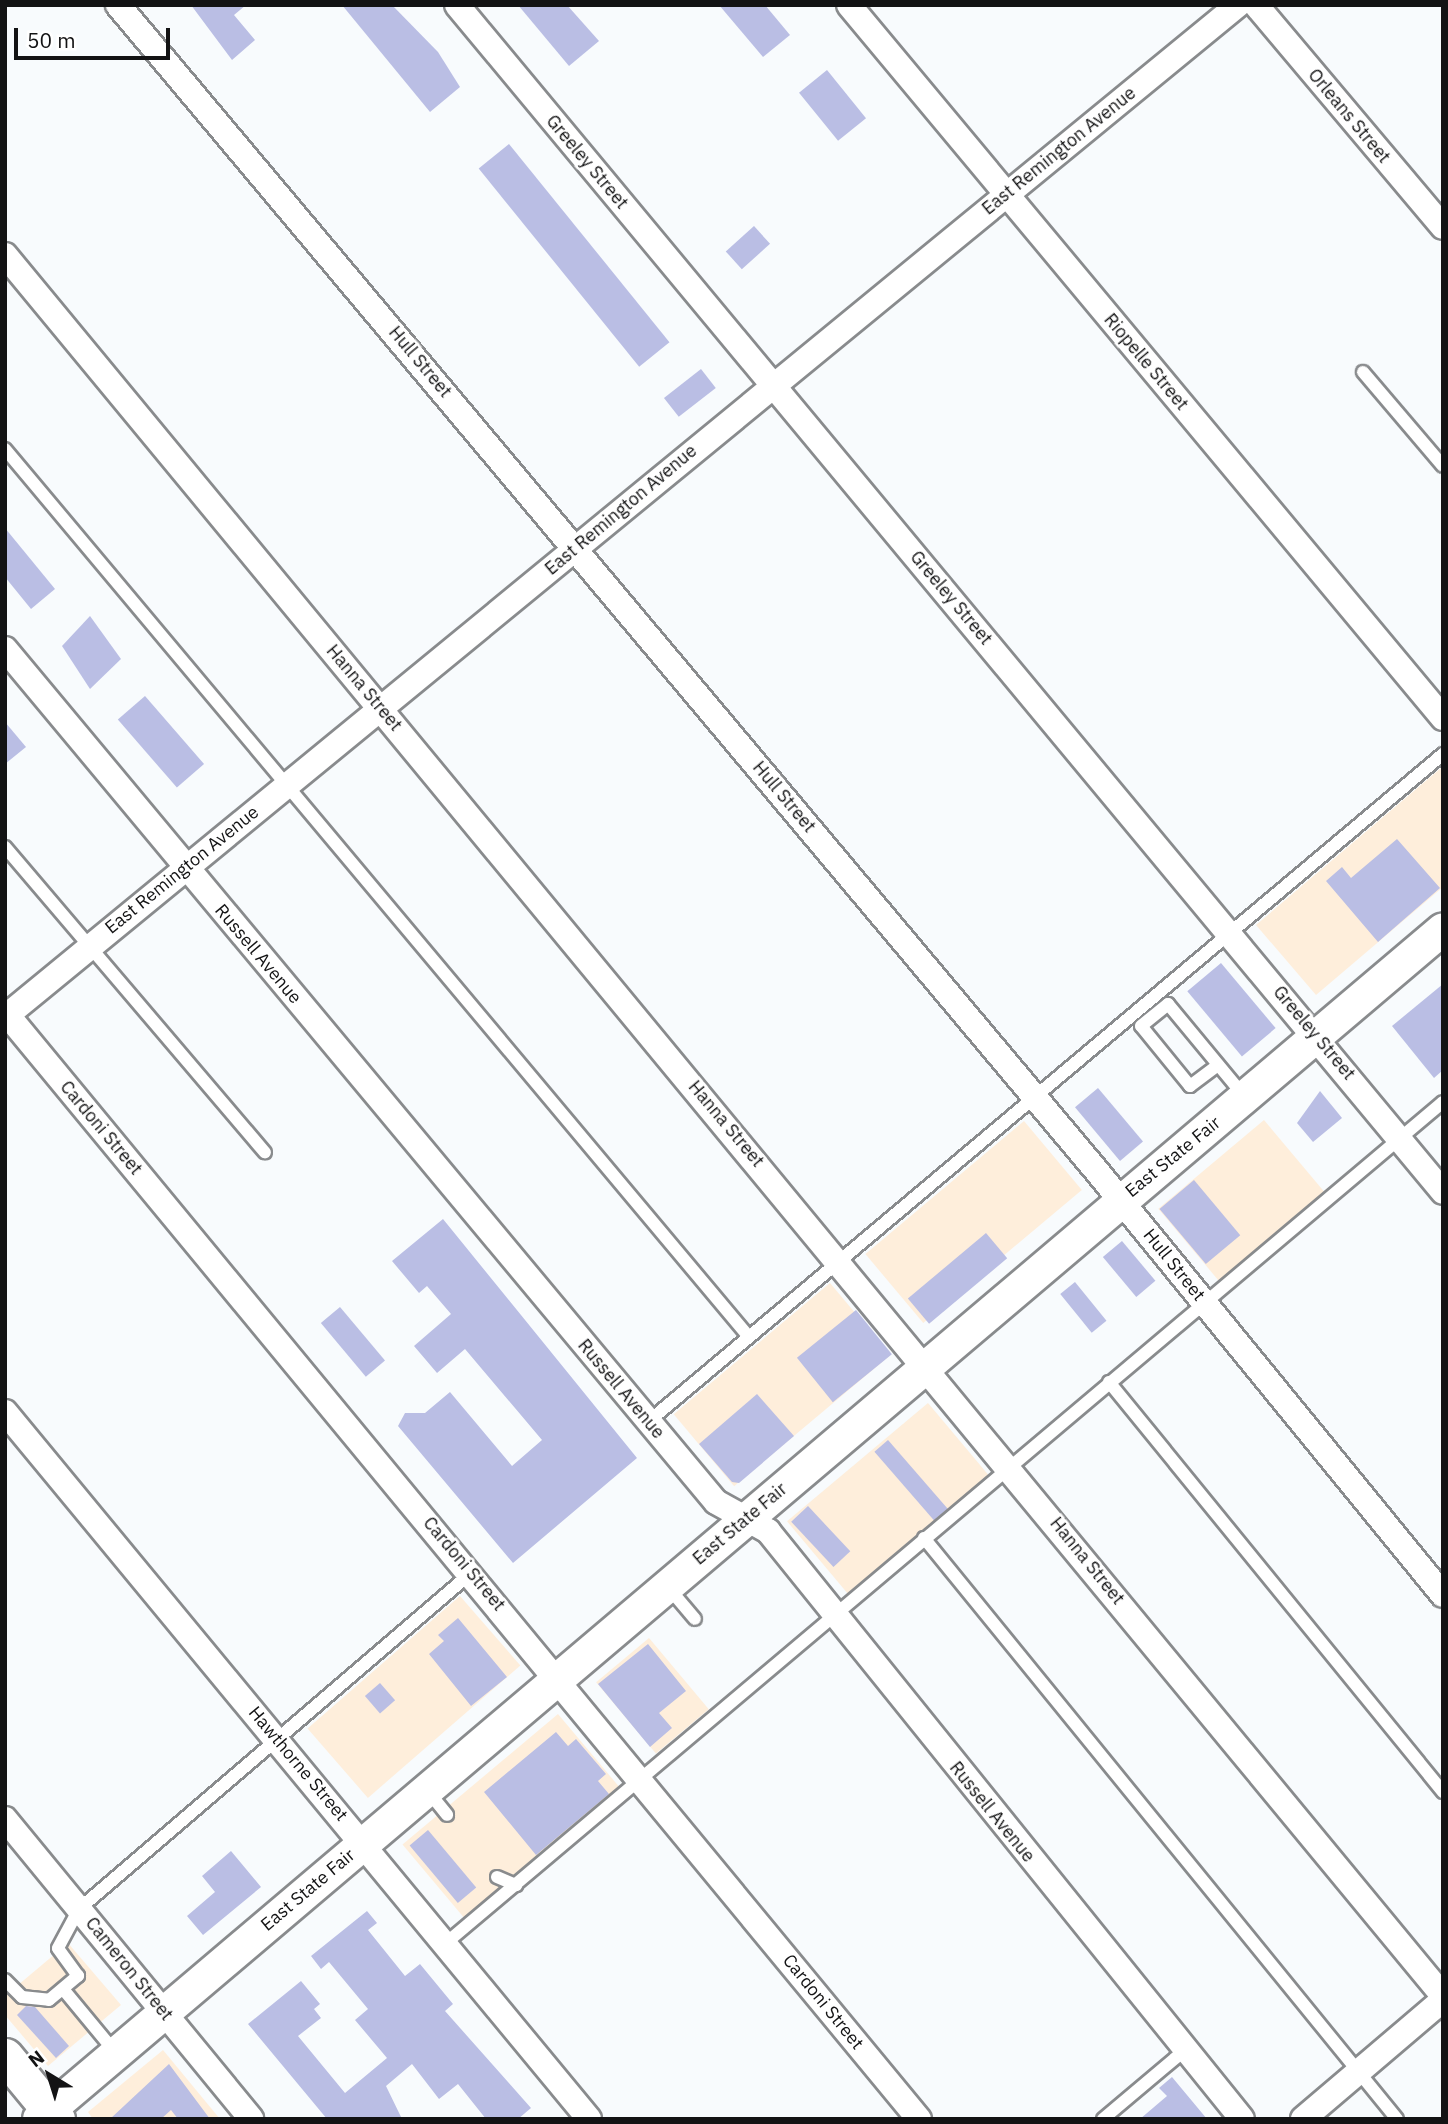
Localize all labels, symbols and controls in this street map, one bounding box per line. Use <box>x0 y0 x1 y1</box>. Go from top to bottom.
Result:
scale bar <box>18 14 173 58</box>
text: 50 m <box>27 26 76 54</box>
street label: Orleans Street <box>1303 64 1395 168</box>
street label: East Remington Avenue <box>978 82 1140 220</box>
street label: Greeley Street <box>541 111 633 213</box>
street label: Riopelle Street <box>1099 309 1193 415</box>
street label: Hull Street <box>384 322 456 402</box>
street label: East Remington Avenue <box>541 440 701 580</box>
street label: Greeley Street <box>905 547 997 649</box>
street label: Hanna Street <box>322 640 406 736</box>
street label: Hull Street <box>748 757 820 837</box>
street label: East Remington Avenue <box>101 801 263 939</box>
street label: Russell Avenue <box>210 900 306 1008</box>
street label: Greeley Street <box>1268 982 1360 1084</box>
street label: Hanna Street <box>684 1076 768 1172</box>
street label: Cardoni Street <box>55 1077 147 1179</box>
street label: East State Fair <box>1121 1112 1225 1202</box>
street label: Hull Street <box>1138 1225 1210 1305</box>
street label: Russell Avenue <box>573 1335 669 1443</box>
street label: East State Fair <box>689 1478 791 1570</box>
street label: Cardoni Street <box>418 1513 510 1615</box>
street label: Hanna Street <box>1045 1513 1129 1609</box>
street label: Hawthorne Street <box>244 1702 352 1826</box>
street label: Russell Avenue <box>945 1757 1039 1867</box>
street label: East State Fair <box>257 1844 359 1936</box>
street label: Cameron Street <box>81 1913 177 2025</box>
street label: Cardoni Street <box>778 1950 868 2054</box>
north arrow <box>14 2040 84 2110</box>
text: N <box>23 2045 49 2072</box>

